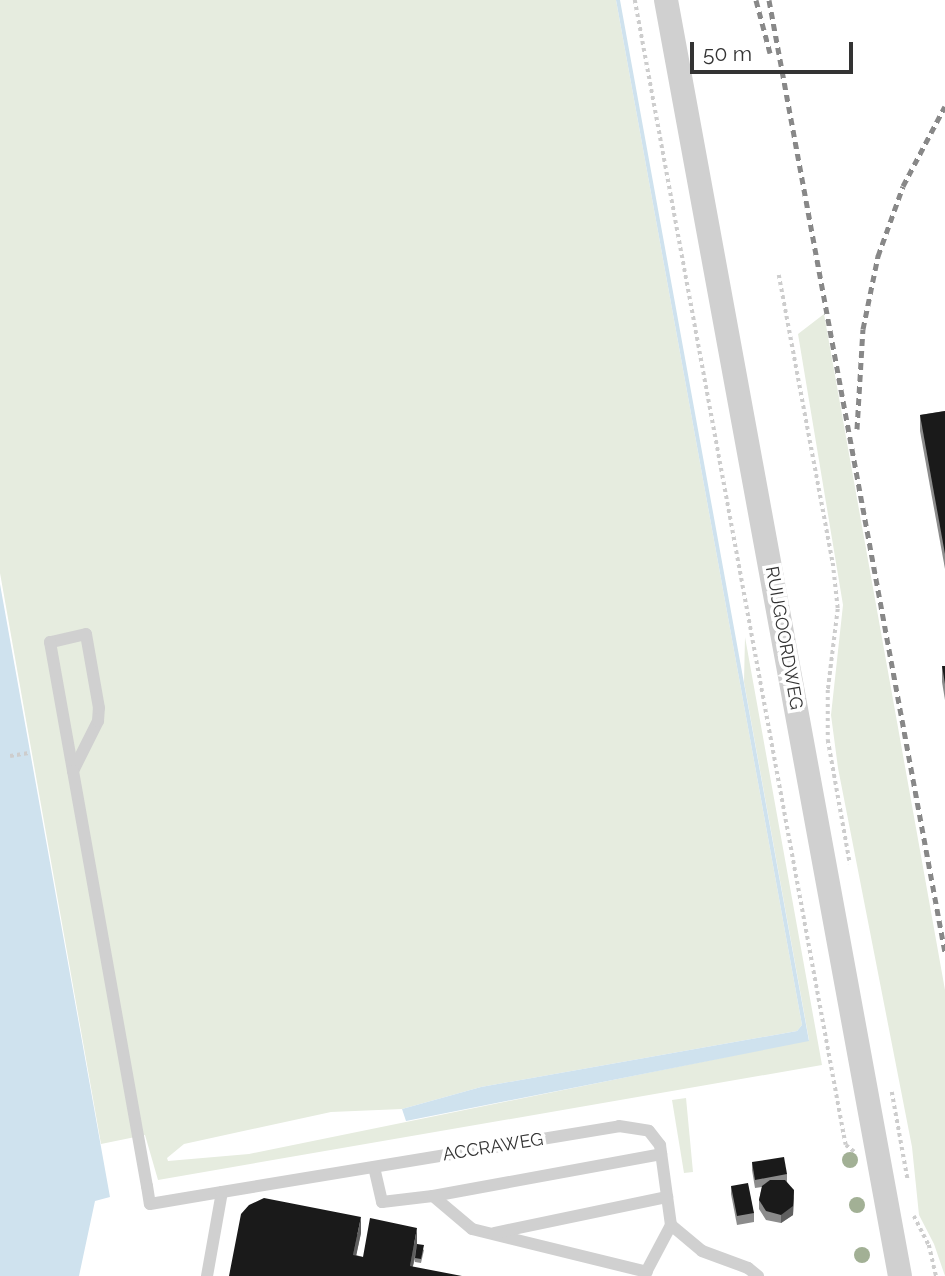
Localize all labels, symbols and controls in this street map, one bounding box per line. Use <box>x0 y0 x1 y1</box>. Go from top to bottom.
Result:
scale bar <box>693 28 856 72</box>
text: 50 m <box>703 41 752 66</box>
street label: RUIJGOORDWEG <box>761 565 807 711</box>
street label: ACCRAWEG <box>441 1128 545 1166</box>

